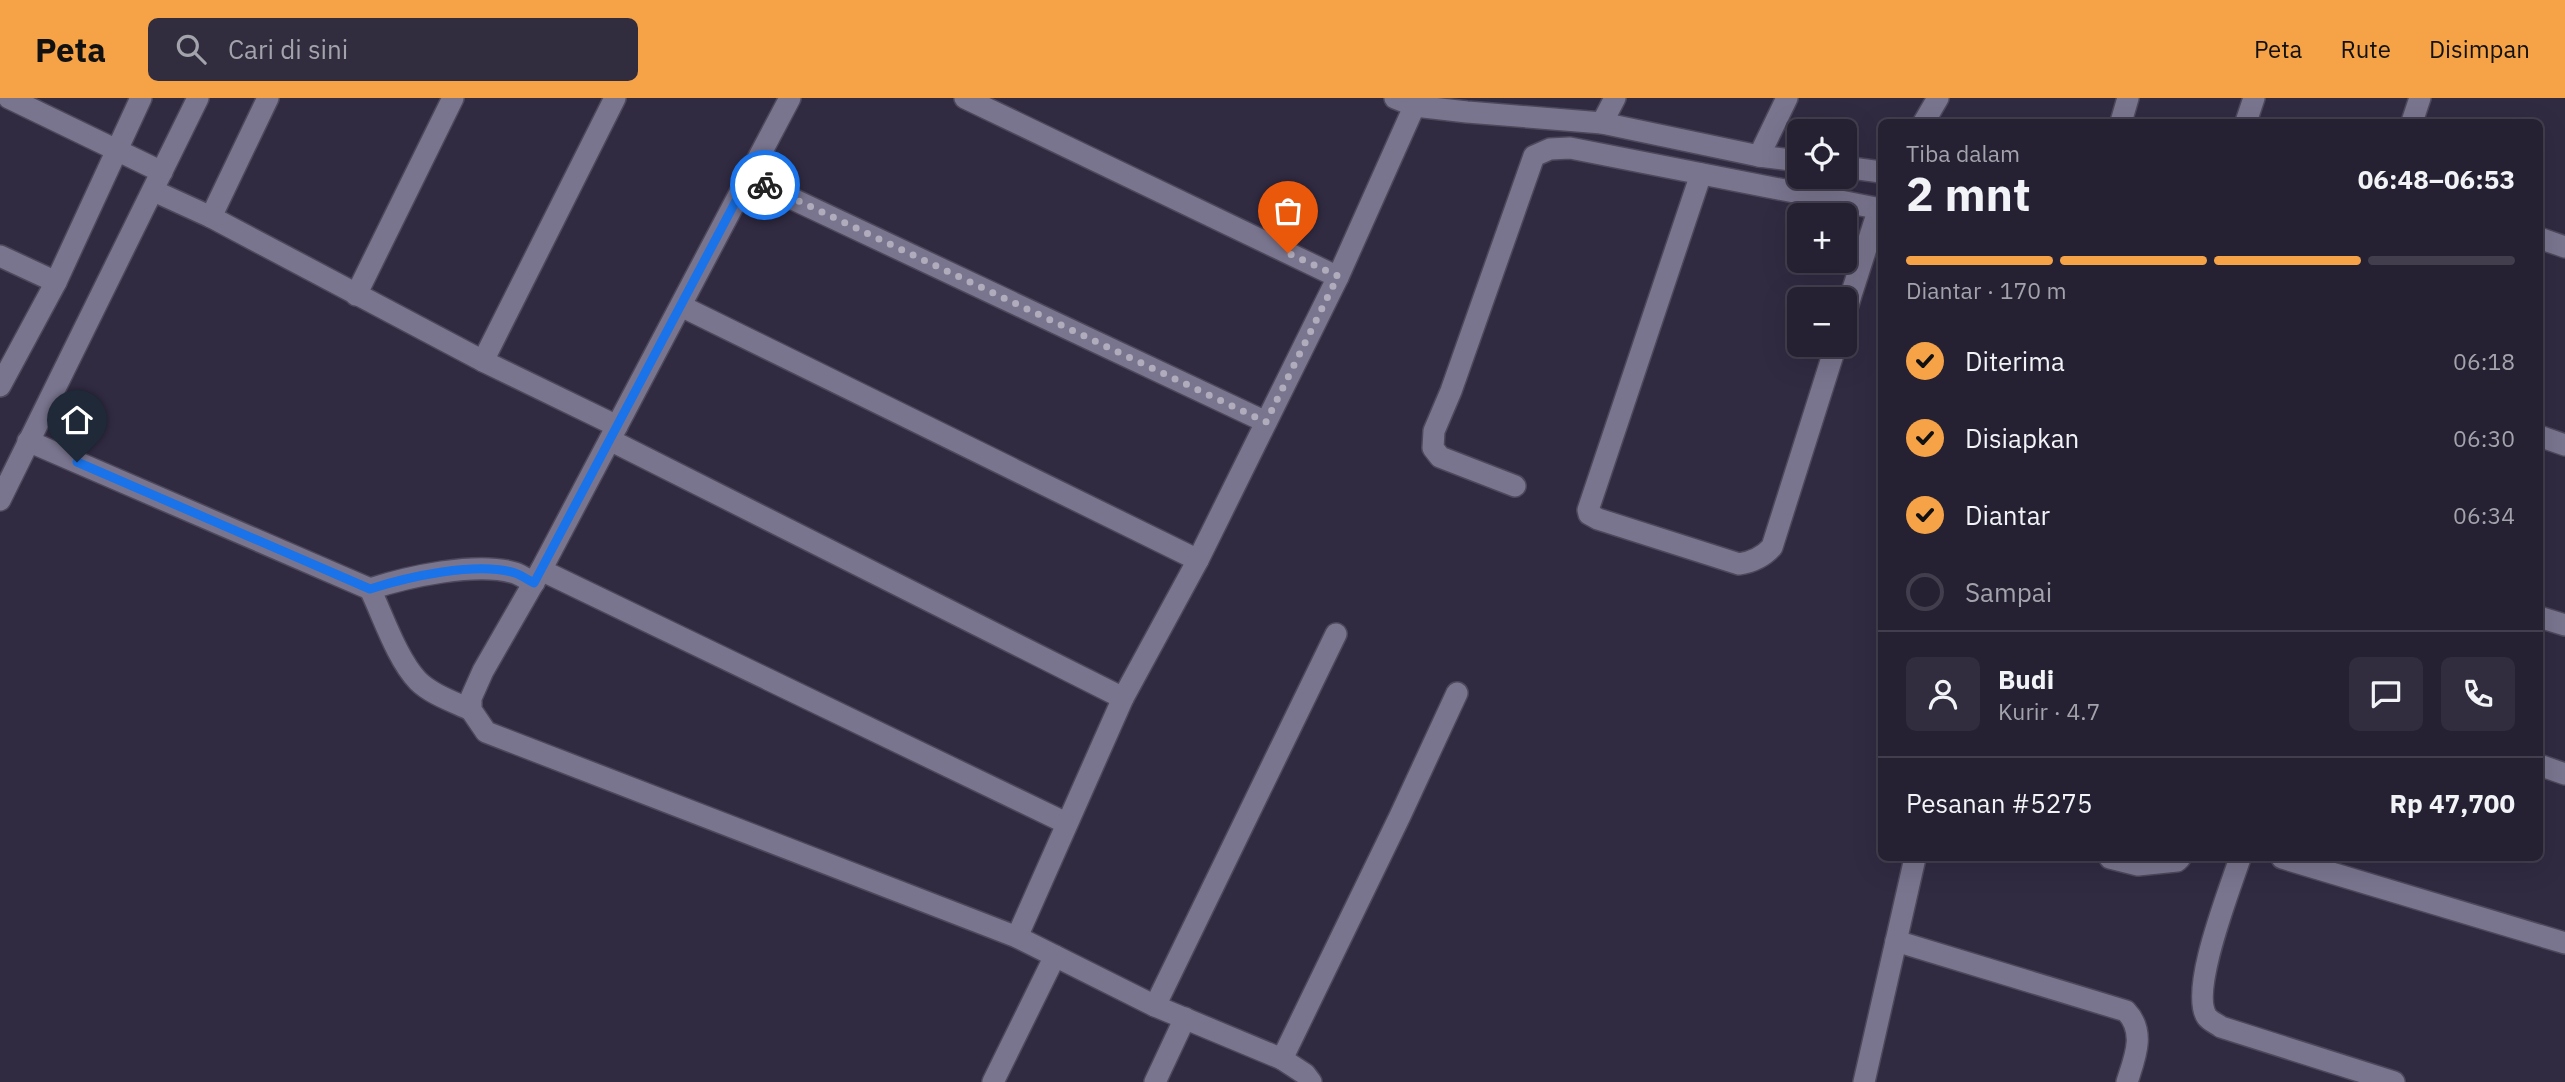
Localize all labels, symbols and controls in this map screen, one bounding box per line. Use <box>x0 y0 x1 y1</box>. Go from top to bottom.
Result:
search box <box>148 18 638 81</box>
text: Peta <box>35 28 106 71</box>
icon: search <box>172 30 210 68</box>
text: Cari di sini <box>228 32 348 66</box>
text: Peta <box>2254 33 2302 65</box>
text: Rute <box>2340 33 2391 65</box>
text: Disimpan <box>2429 33 2530 65</box>
map controls <box>1787 119 1857 357</box>
button: locate <box>1787 119 1857 189</box>
text: Tiba dalam <box>1906 138 2020 168</box>
courier <box>730 150 800 220</box>
text: 06:48–06:53 <box>2358 162 2515 196</box>
text: 2 mnt <box>1906 164 2031 224</box>
icon: bike <box>746 166 784 204</box>
pin <box>1258 181 1318 253</box>
icon: bag <box>1269 192 1307 230</box>
button: + <box>1787 203 1857 273</box>
text: Diantar · 170 m <box>1906 275 2067 305</box>
button: − <box>1787 287 1857 357</box>
icon: check <box>1906 342 1944 380</box>
text: Diterima <box>1965 344 2065 378</box>
text: 06:18 <box>2453 346 2515 376</box>
pin <box>47 390 107 462</box>
icon: home <box>58 401 96 439</box>
icon: check <box>1906 419 1944 457</box>
text: Disiapkan <box>1965 421 2079 455</box>
text: 06:30 <box>2453 423 2515 453</box>
icon: check <box>1906 496 1944 534</box>
text: Diantar <box>1965 498 2050 532</box>
text: 06:34 <box>2453 500 2515 530</box>
text: Sampai <box>1965 575 2052 609</box>
button: person <box>1906 657 1980 731</box>
button: chat <box>2349 657 2423 731</box>
button: phone <box>2441 657 2515 731</box>
text: Budi <box>1998 662 2054 696</box>
text: Kurir · 4.7 <box>1998 696 2100 726</box>
text: Pesanan #5275 <box>1906 786 2093 820</box>
text: Rp 47,700 <box>2389 786 2515 820</box>

